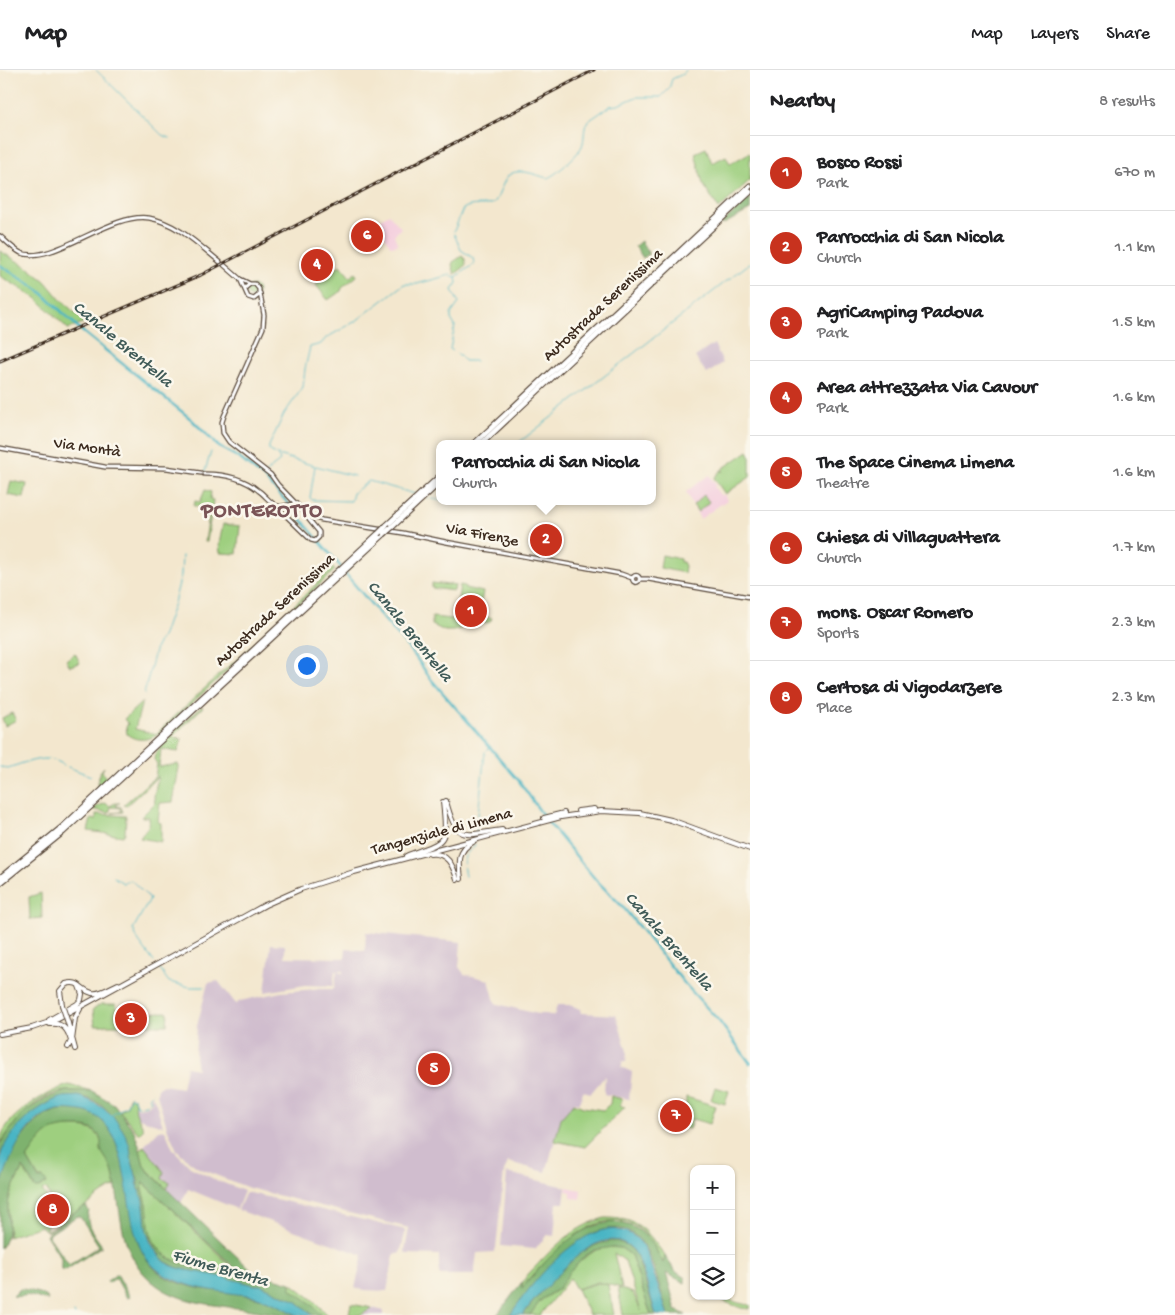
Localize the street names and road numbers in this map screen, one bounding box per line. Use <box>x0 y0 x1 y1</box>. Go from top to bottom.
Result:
street label: Autostrada Serenissima <box>540 245 669 366</box>
street label: Via Montà <box>51 435 123 463</box>
street label: Via Firenze <box>443 519 521 552</box>
street label: Autostrada Serenissima <box>212 550 341 671</box>
street label: Tangenziale di Limena <box>369 805 515 861</box>

